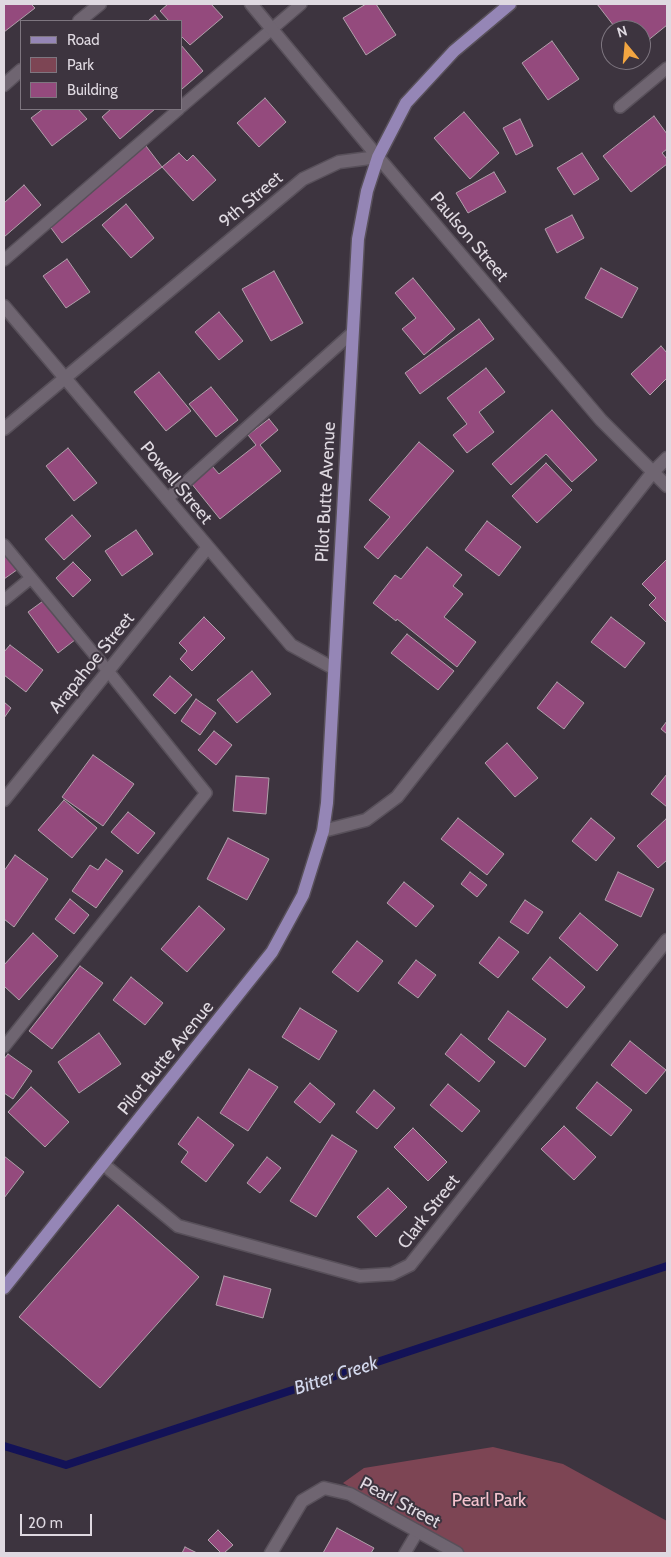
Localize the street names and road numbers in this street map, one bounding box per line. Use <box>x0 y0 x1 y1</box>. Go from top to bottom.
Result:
street label: 9th Street <box>215 167 287 233</box>
street label: Paulson Street <box>425 188 513 286</box>
street label: Pilot Butte Avenue <box>312 421 340 563</box>
street label: Powell Street <box>135 437 217 529</box>
street label: Arapahoe Street <box>45 608 139 718</box>
street label: Pilot Butte Avenue <box>113 997 219 1119</box>
street label: Clark Street <box>393 1171 465 1253</box>
street label: Pearl Street <box>356 1473 444 1533</box>

